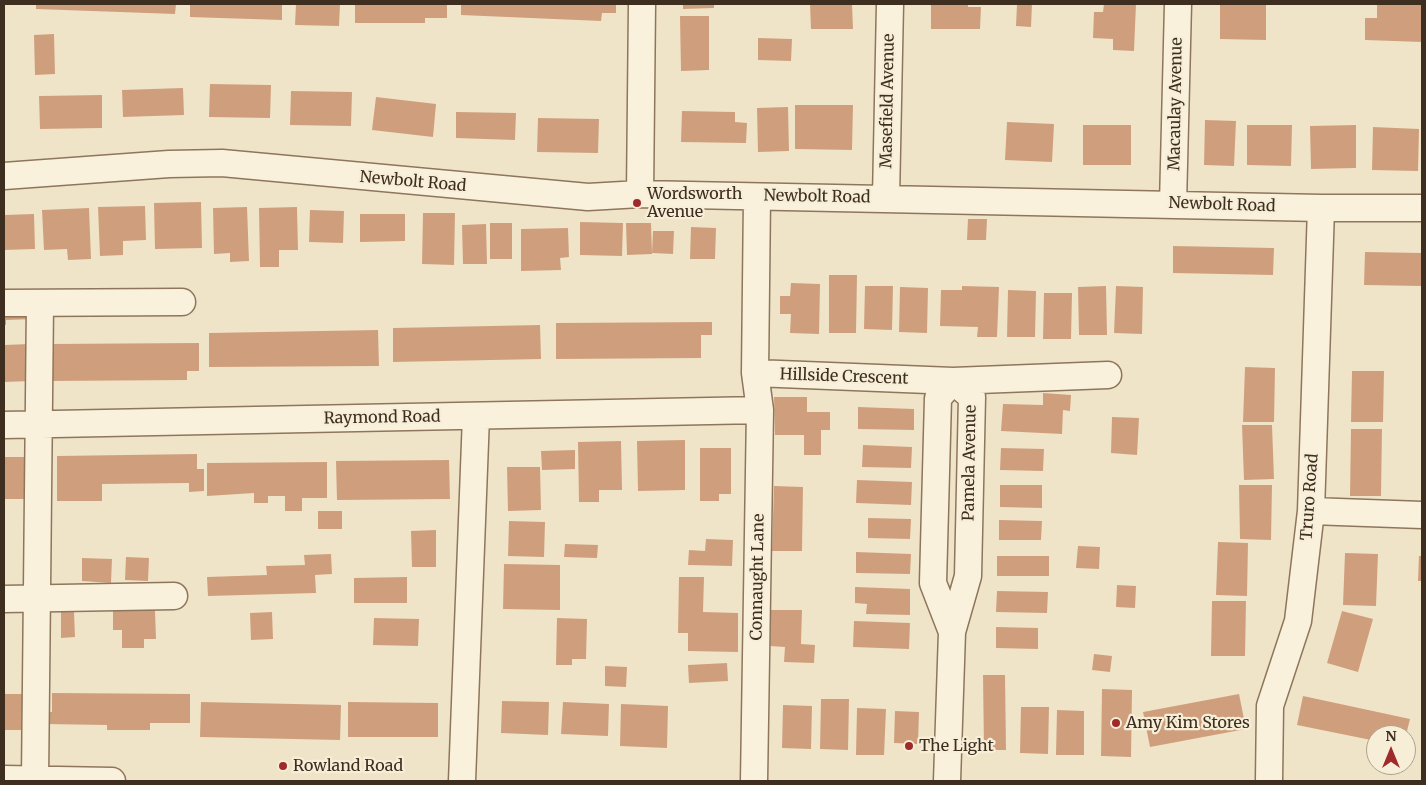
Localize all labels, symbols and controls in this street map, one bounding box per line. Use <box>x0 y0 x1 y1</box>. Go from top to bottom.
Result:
street label: Masefield Avenue <box>877 33 899 169</box>
street label: Macaulay Avenue <box>1165 37 1187 171</box>
street label: Newbolt Road <box>359 168 467 196</box>
place label: Wordsworth Avenue <box>647 184 742 222</box>
street label: Newbolt Road <box>763 186 871 208</box>
street label: Newbolt Road <box>1168 194 1276 216</box>
marker: Wordsworth Avenue <box>631 197 643 209</box>
street label: Hillside Crescent <box>779 365 909 389</box>
street label: Pamela Avenue <box>959 405 981 521</box>
street label: Raymond Road <box>323 407 441 429</box>
street label: Truro Road <box>1297 453 1323 541</box>
street label: Connaught Lane <box>747 513 769 641</box>
place label: Amy Kim Stores <box>1126 713 1250 733</box>
marker: Amy Kim Stores <box>1110 717 1122 729</box>
north arrow <box>1366 725 1416 775</box>
text: N <box>1385 727 1397 745</box>
place label: The Light <box>919 736 994 756</box>
marker: The Light <box>903 740 915 752</box>
place label: Rowland Road <box>293 756 403 776</box>
marker: Rowland Road <box>277 760 289 772</box>

